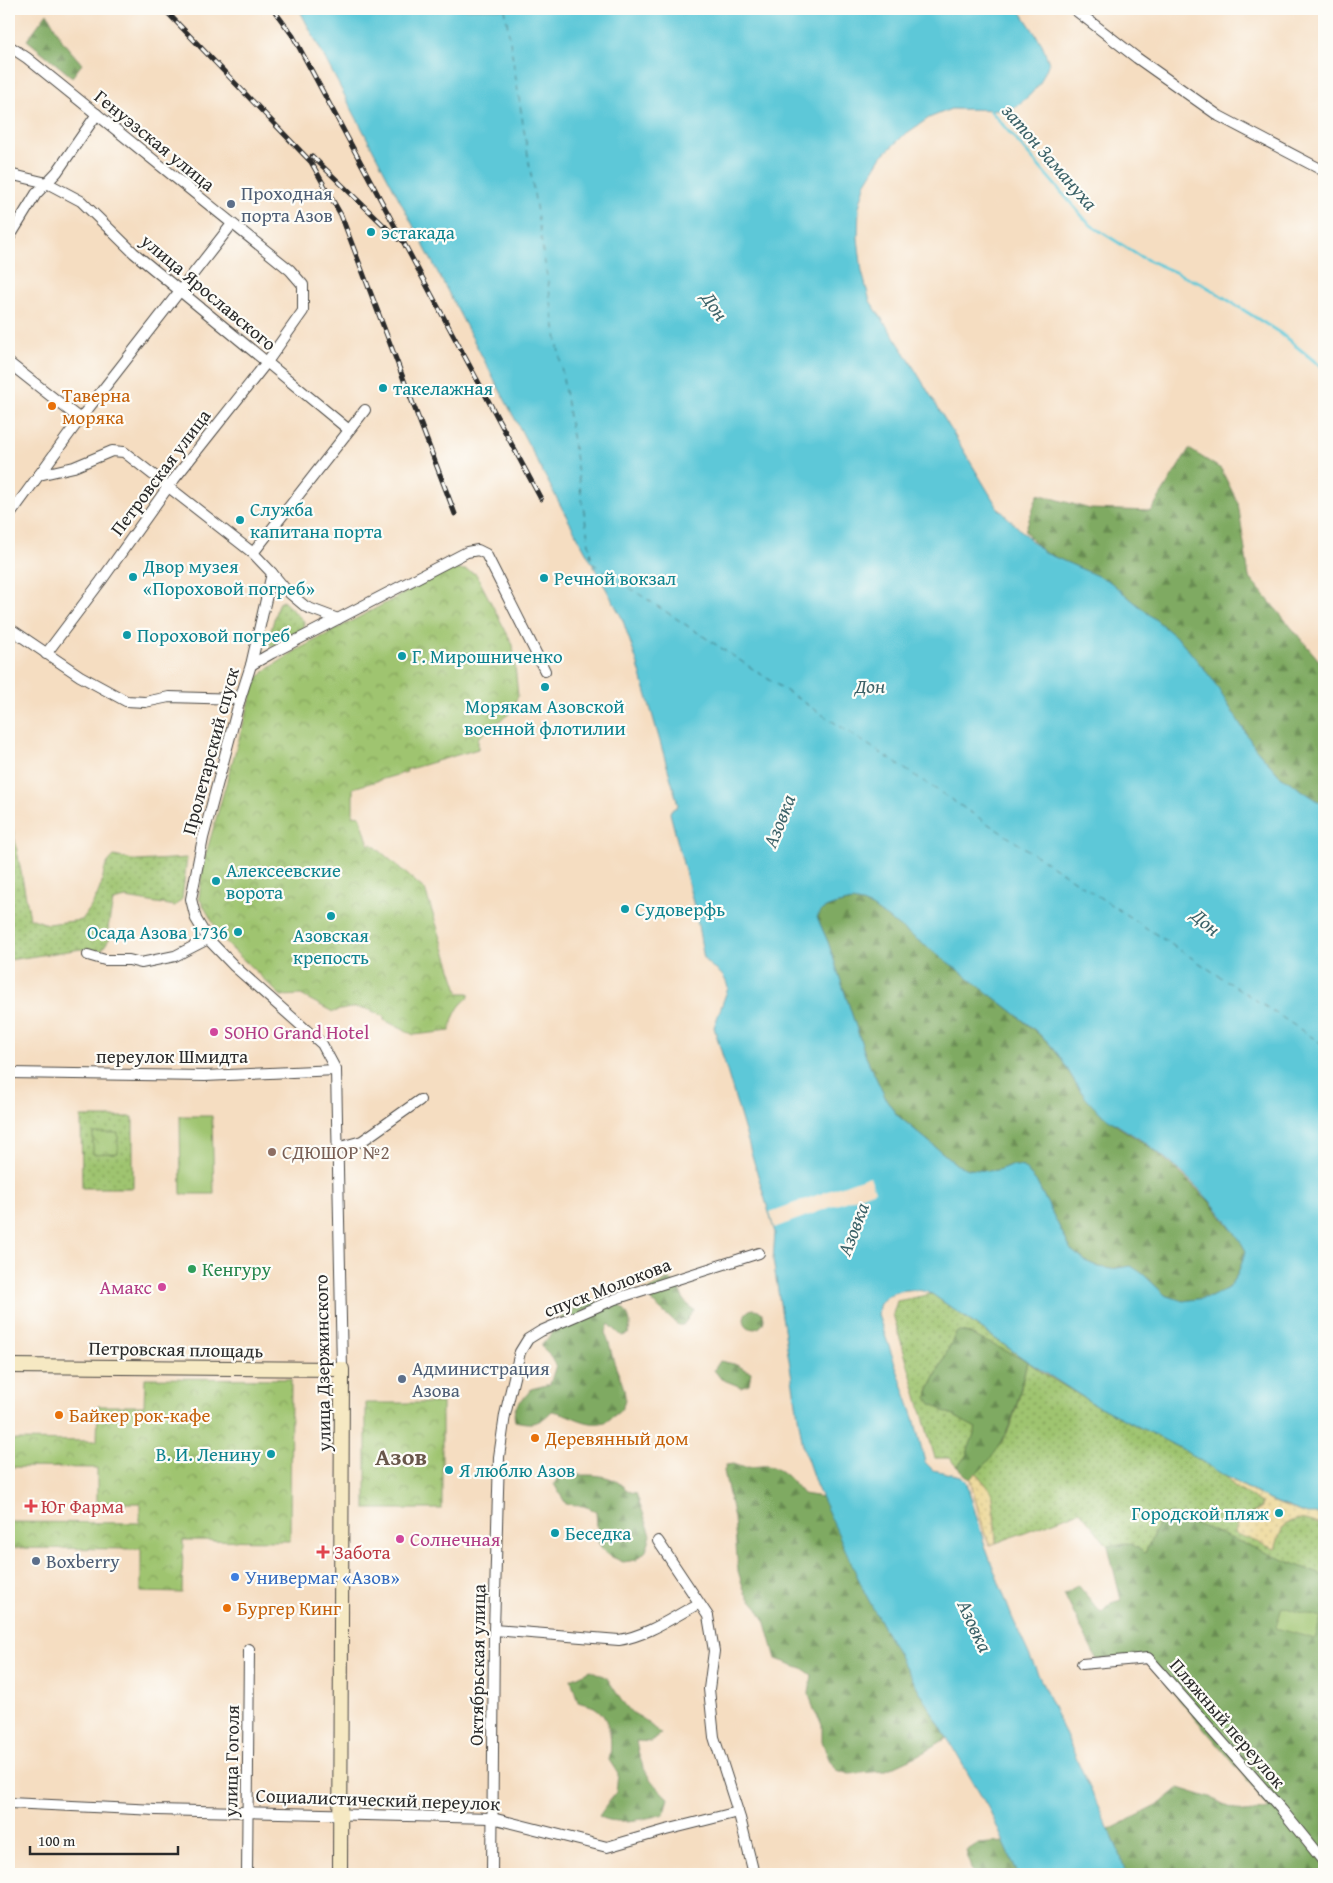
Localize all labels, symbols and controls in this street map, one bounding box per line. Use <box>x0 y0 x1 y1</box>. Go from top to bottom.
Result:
street label: Генуэзская улица <box>88 82 222 198</box>
water label: затон Замануха <box>995 96 1105 217</box>
place label: Проходная порта Азов <box>241 179 333 229</box>
marker: Проходная порта Азов <box>225 198 237 210</box>
place label: эстакада <box>381 218 455 246</box>
street label: улица Ярославского <box>134 226 283 357</box>
marker: эстакада <box>365 226 377 238</box>
water label: Дон <box>694 284 736 326</box>
place label: такелажная <box>393 374 494 402</box>
place label: Таверна моряка <box>62 381 130 431</box>
marker: такелажная <box>377 382 389 394</box>
marker: Таверна моряка <box>46 400 58 412</box>
street label: Петровская улица <box>103 403 217 541</box>
place label: Служба капитана порта <box>250 495 382 545</box>
marker: Служба капитана порта <box>234 514 246 526</box>
place label: Двор музея «Пороховой погреб» <box>142 552 315 602</box>
place label: Речной вокзал <box>554 564 676 592</box>
marker: Двор музея «Пороховой погреб» <box>127 571 139 583</box>
marker: Речной вокзал <box>538 572 550 584</box>
place label: Пороховой погреб <box>137 621 290 649</box>
marker: Пороховой погреб <box>121 629 133 641</box>
place label: Г. Мирошниченко <box>412 642 563 670</box>
marker: Г. Мирошниченко <box>396 650 408 662</box>
street label: Пролетарский спуск <box>174 664 246 838</box>
water label: Дон <box>854 671 885 700</box>
marker: Морякам Азовской военной флотилии <box>539 681 551 693</box>
place label: Морякам Азовской военной флотилии <box>464 692 626 742</box>
water label: Азовка <box>754 789 803 853</box>
place label: Алексеевские ворота <box>226 856 341 906</box>
marker: Алексеевские ворота <box>210 875 222 887</box>
place label: Судоверфь <box>635 895 725 923</box>
water label: Дон <box>1185 900 1227 943</box>
marker: Судоверфь <box>619 903 631 915</box>
marker: Азовская крепость <box>325 910 337 922</box>
place label: Осада Азова 1736 <box>87 918 228 946</box>
place label: Азовская крепость <box>293 921 369 971</box>
marker: Осада Азова 1736 <box>232 926 244 938</box>
place label: SOHO Grand Hotel <box>224 1018 369 1046</box>
marker: SOHO Grand Hotel <box>208 1026 220 1038</box>
street label: переулок Шмидта <box>96 1042 248 1070</box>
place label: СДЮШОР №2 <box>282 1138 390 1166</box>
marker: СДЮШОР №2 <box>266 1146 278 1158</box>
water label: Азовка <box>829 1197 876 1261</box>
street label: спуск Молокова <box>539 1250 675 1324</box>
place label: Кенгуру <box>202 1255 272 1283</box>
marker: Кенгуру <box>186 1263 198 1275</box>
place label: Амакс <box>99 1273 152 1301</box>
street label: улица Дзержинского <box>306 1274 338 1453</box>
marker: Амакс <box>156 1281 168 1293</box>
street label: Петровская площадь <box>88 1333 264 1365</box>
place label: Администрация Азова <box>412 1354 550 1404</box>
marker: Администрация Азова <box>396 1373 408 1385</box>
place label: Байкер рок-кафе <box>69 1401 211 1429</box>
marker: Байкер рок-кафе <box>53 1409 65 1421</box>
place label: Деревянный дом <box>544 1424 689 1452</box>
marker: Деревянный дом <box>529 1432 541 1444</box>
district label: Азов <box>375 1439 427 1474</box>
place label: В. И. Ленину <box>156 1440 261 1468</box>
marker: В. И. Ленину <box>265 1448 277 1460</box>
place label: Я люблю Азов <box>458 1456 575 1484</box>
marker: Я люблю Азов <box>443 1464 455 1476</box>
place label: Юг Фарма <box>41 1492 124 1520</box>
place label: Городской пляж <box>1132 1499 1269 1527</box>
marker: Юг Фарма <box>25 1500 37 1512</box>
marker: Городской пляж <box>1273 1507 1285 1519</box>
place label: Беседка <box>565 1519 631 1547</box>
place label: Солнечная <box>410 1525 501 1553</box>
marker: Беседка <box>549 1527 561 1539</box>
marker: Солнечная <box>394 1533 406 1545</box>
place label: Забота <box>334 1538 391 1566</box>
marker: Забота <box>316 1545 330 1559</box>
place label: Boxberry <box>46 1547 120 1575</box>
marker: Boxberry <box>30 1555 42 1567</box>
place label: Универмаг «Азов» <box>245 1563 400 1591</box>
marker: Универмаг «Азов» <box>229 1571 241 1583</box>
street label: Октябрьская улица <box>462 1584 492 1746</box>
place label: Бургер Кинг <box>237 1594 341 1622</box>
water label: Азовка <box>950 1594 1001 1658</box>
marker: Бургер Кинг <box>221 1602 233 1614</box>
street label: Пляжный переулок <box>1163 1652 1293 1794</box>
street label: улица Гоголя <box>216 1704 246 1818</box>
street label: Социалистический переулок <box>255 1781 501 1817</box>
scale bar <box>30 1823 178 1855</box>
text: 100 m <box>38 1830 76 1851</box>

